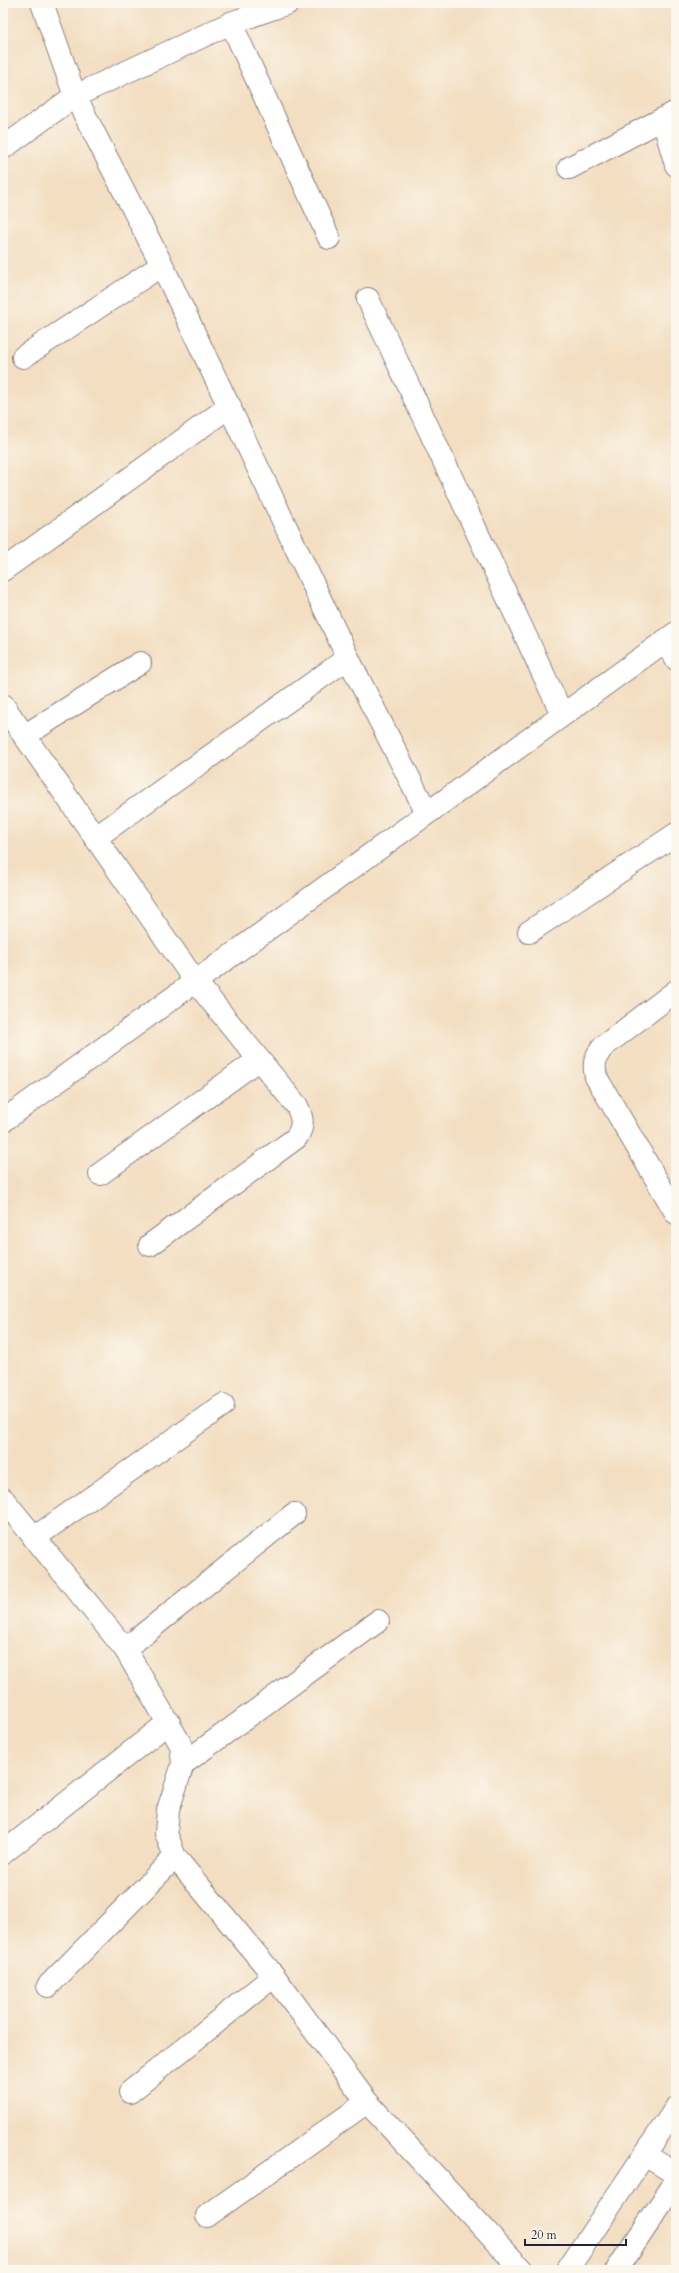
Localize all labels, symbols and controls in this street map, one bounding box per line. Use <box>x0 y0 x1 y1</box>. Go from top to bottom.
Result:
scale bar <box>525 2221 626 2247</box>
text: 20 m <box>531 2227 558 2243</box>

